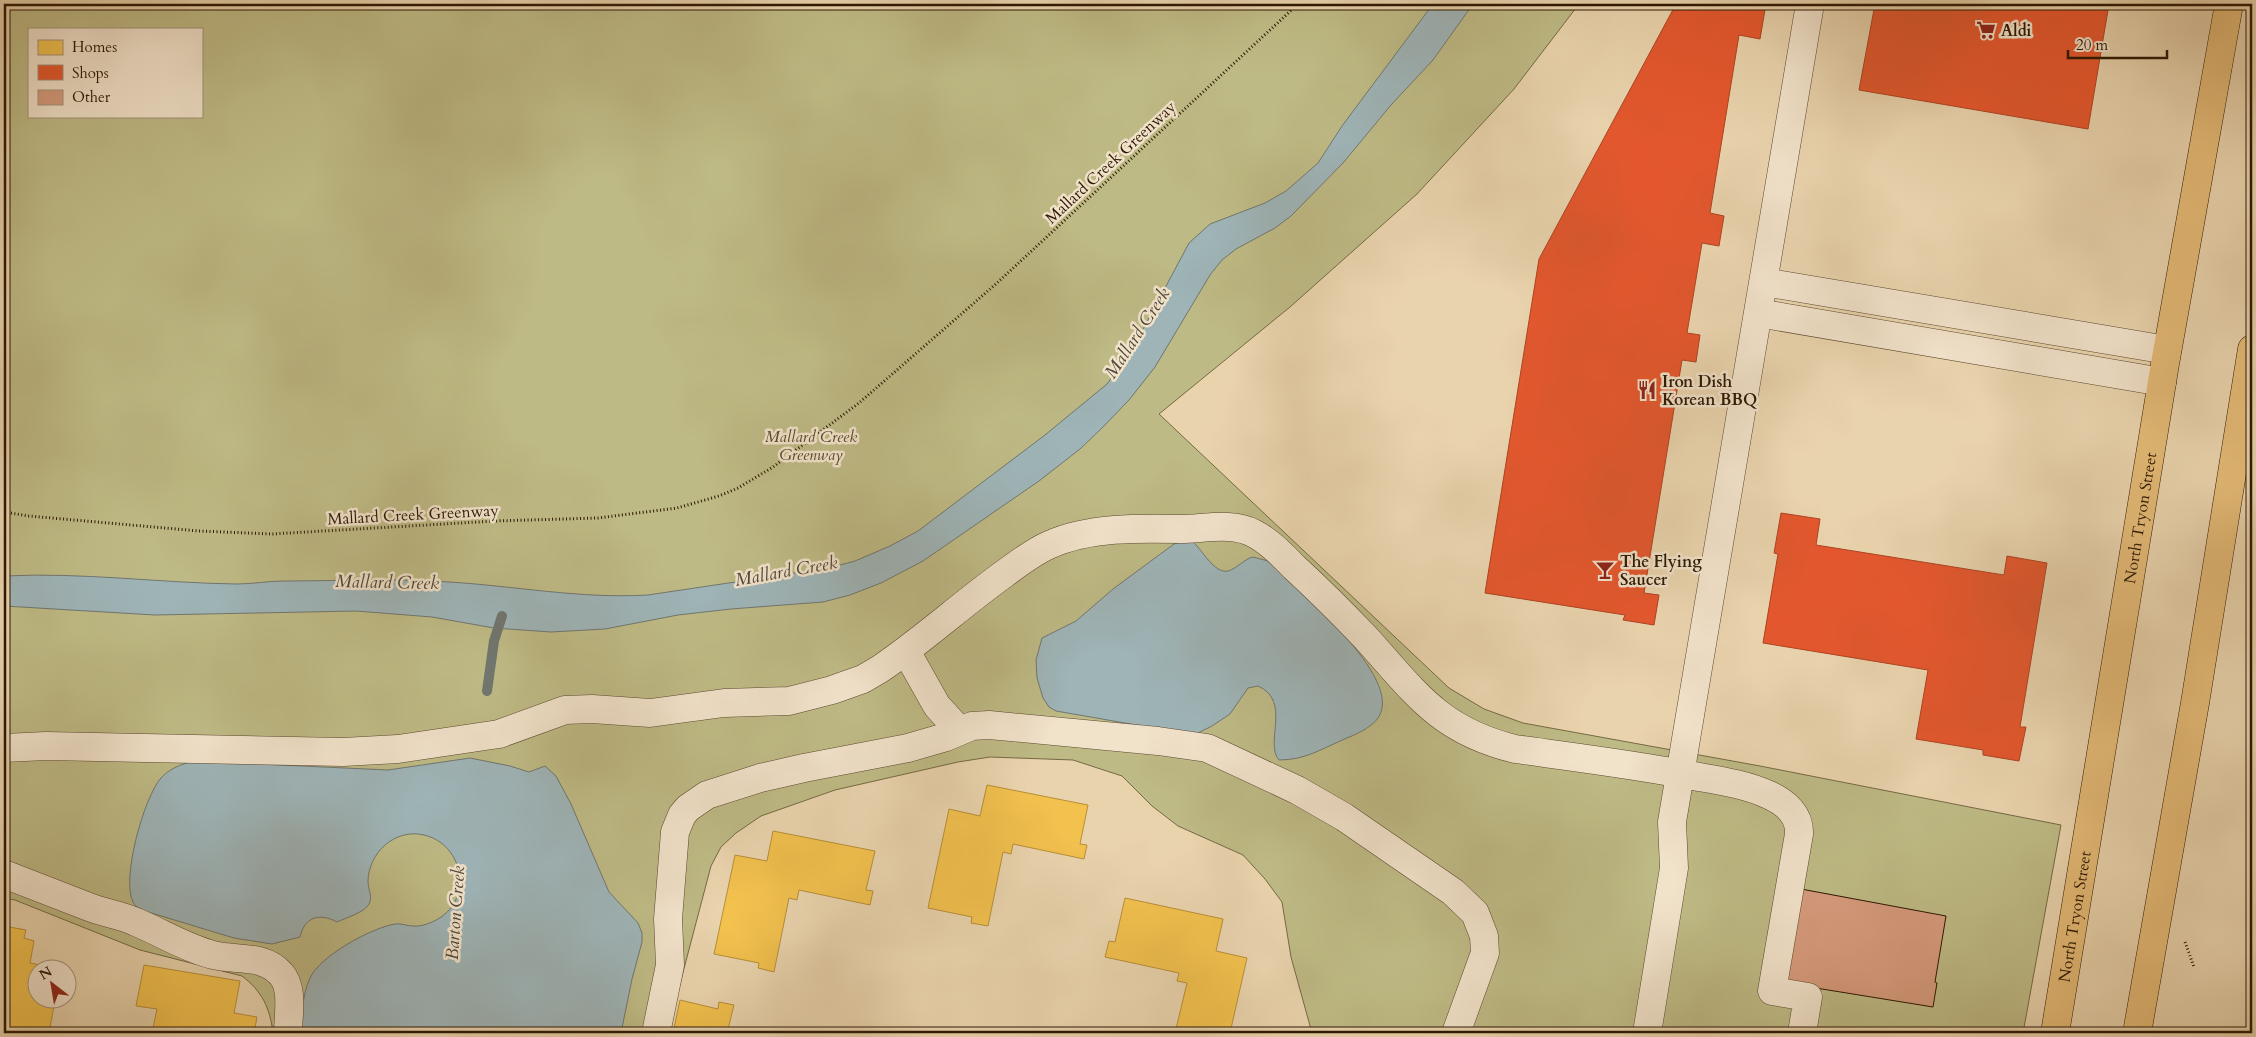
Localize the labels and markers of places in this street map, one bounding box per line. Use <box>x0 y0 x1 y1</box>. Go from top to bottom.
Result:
supermarket icon: Aldi <box>1975 19 1997 41</box>
place label: Aldi <box>2001 20 2031 42</box>
place label: Iron Dish Korean BBQ <box>1662 371 1757 411</box>
restaurant icon: Iron Dish Korean BBQ <box>1636 379 1658 401</box>
place label: The Flying Saucer <box>1620 551 1702 591</box>
bar icon: The Flying Saucer <box>1594 559 1616 581</box>

